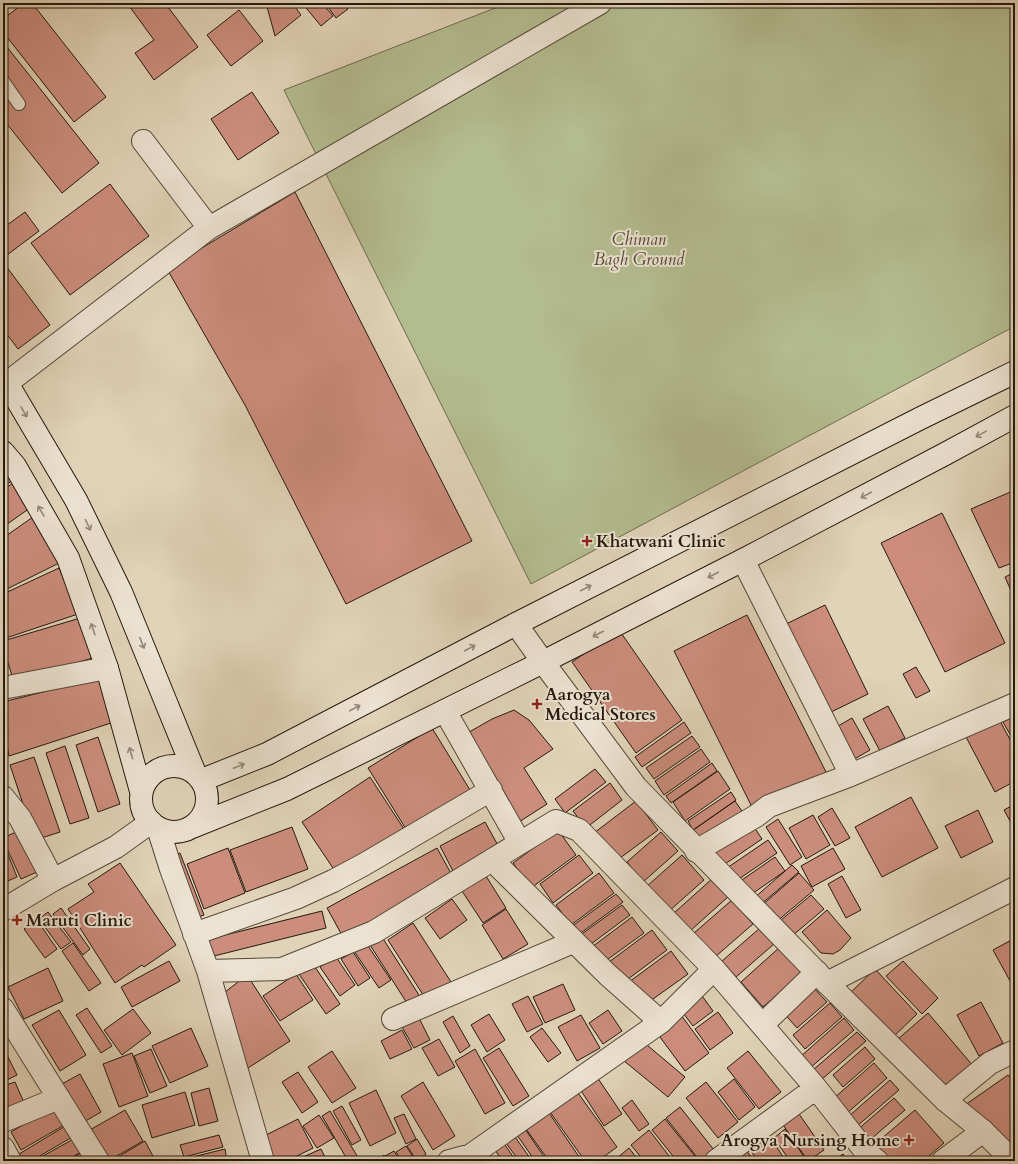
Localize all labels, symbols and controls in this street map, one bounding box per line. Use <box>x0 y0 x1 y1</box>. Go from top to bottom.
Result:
park label: Chiman Bagh Ground <box>594 228 685 271</box>
one-way arrow <box>20 406 28 418</box>
one-way arrow <box>975 431 987 439</box>
one-way arrow <box>860 492 872 500</box>
one-way arrow <box>36 505 44 517</box>
one-way arrow <box>85 518 92 530</box>
place label: Khatwani Clinic <box>596 530 726 553</box>
marker: Khatwani Clinic <box>581 535 593 547</box>
one-way arrow <box>708 572 720 579</box>
one-way arrow <box>580 584 592 592</box>
one-way arrow <box>89 622 96 635</box>
one-way arrow <box>592 631 604 638</box>
one-way arrow <box>138 637 146 649</box>
one-way arrow <box>464 644 476 651</box>
place label: Aarogya Medical Stores <box>545 683 656 726</box>
marker: Aarogya Medical Stores <box>532 699 542 709</box>
one-way arrow <box>349 704 361 711</box>
one-way arrow <box>127 747 134 760</box>
one-way arrow <box>232 761 244 769</box>
place label: Maruti Clinic <box>26 909 132 932</box>
marker: Maruti Clinic <box>11 914 23 926</box>
place label: Arogya Nursing Home <box>721 1129 900 1152</box>
marker: Arogya Nursing Home <box>903 1134 915 1146</box>

